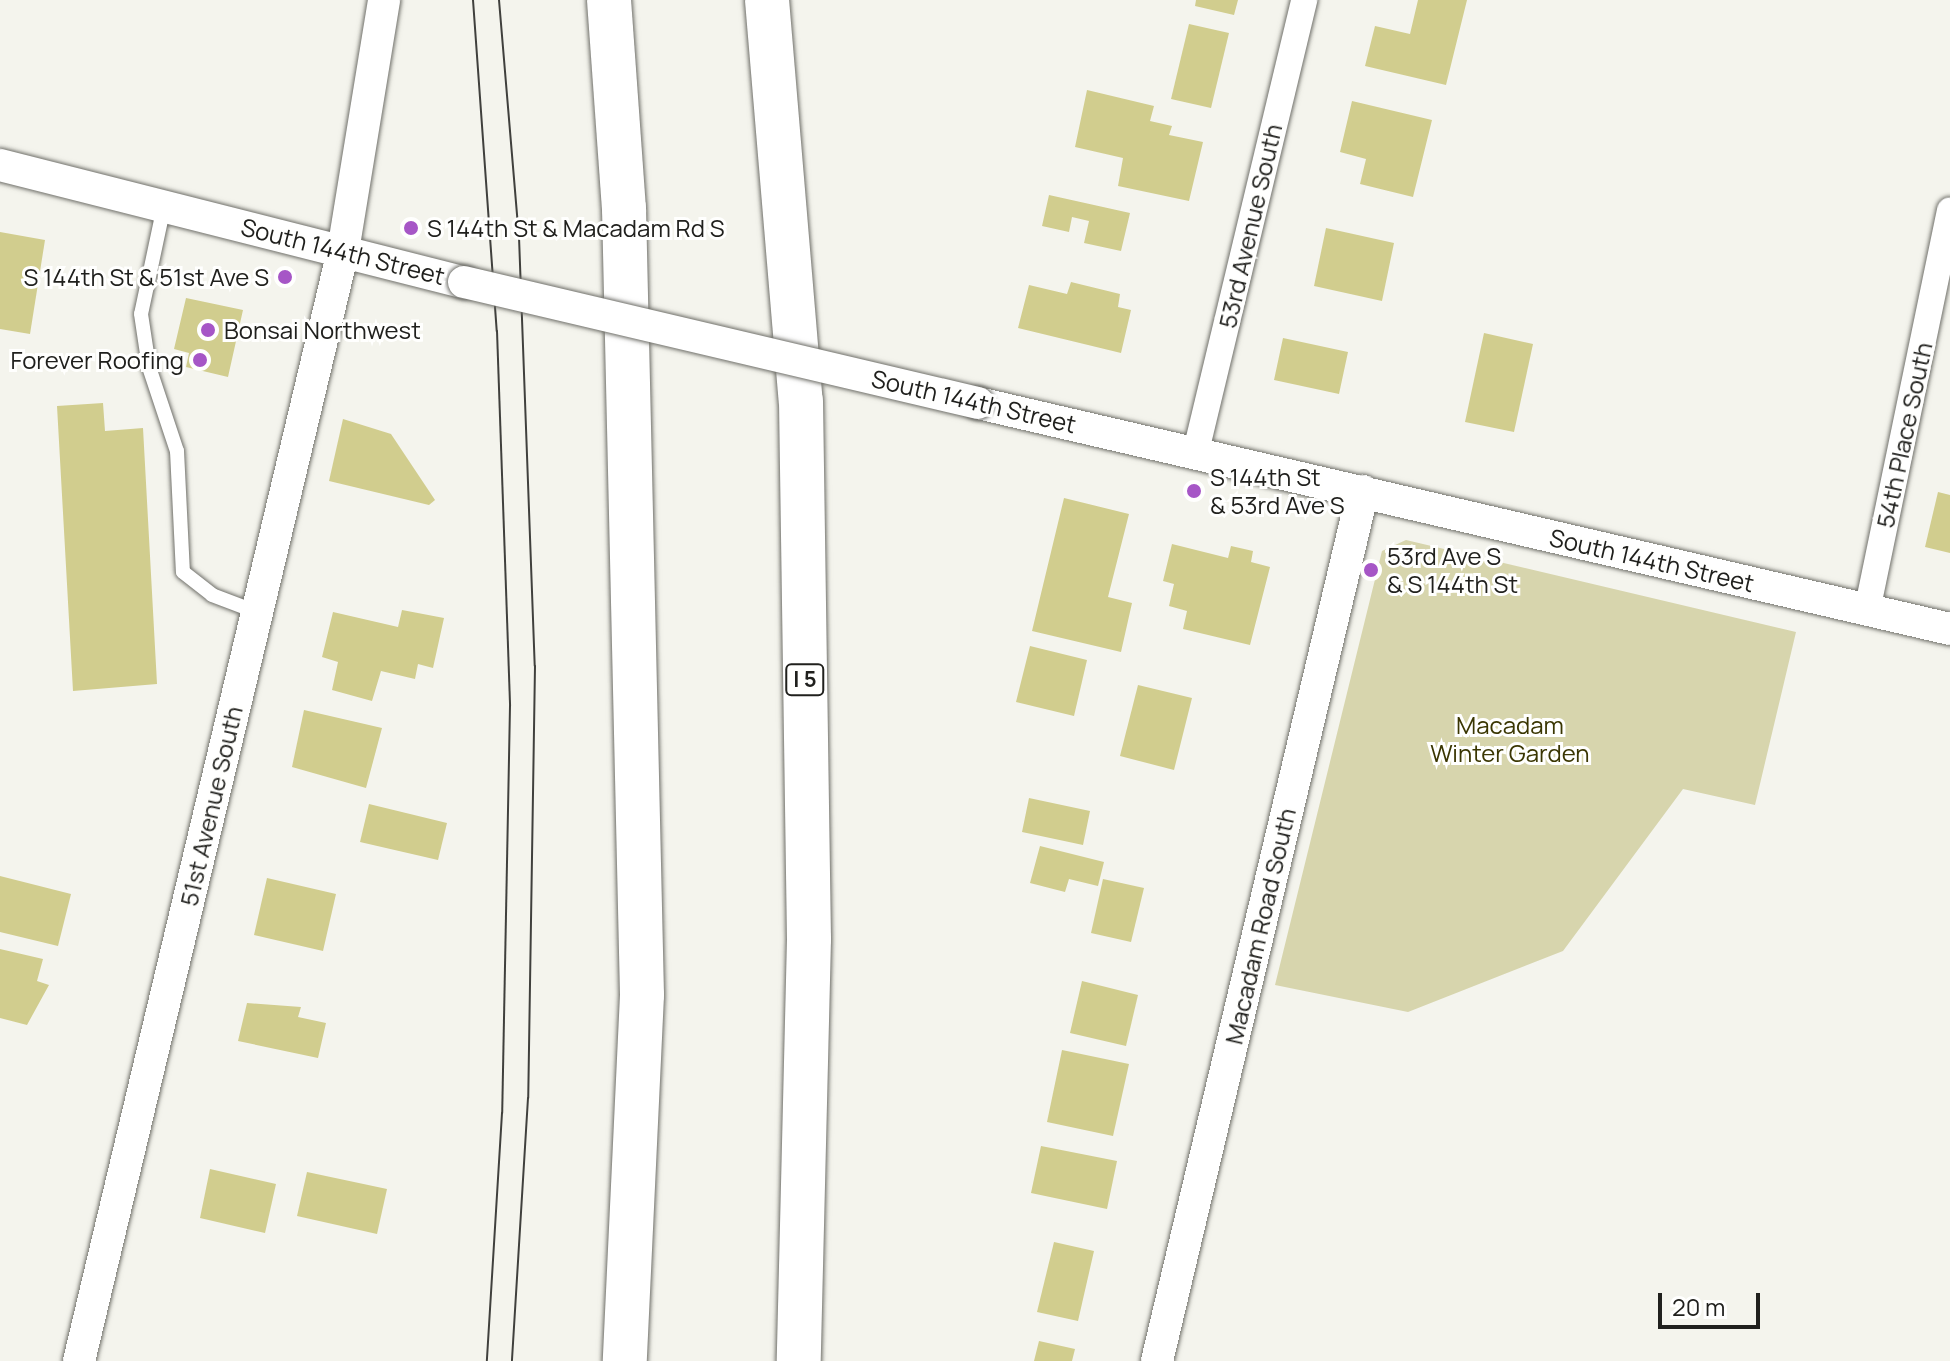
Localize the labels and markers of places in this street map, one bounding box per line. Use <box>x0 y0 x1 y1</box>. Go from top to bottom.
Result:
place label: S 144th St & Macadam Rd S <box>427 214 724 242</box>
marker: S 144th St & Macadam Rd S <box>402 219 420 237</box>
place label: S 144th St & 51st Ave S <box>23 263 269 291</box>
marker: S 144th St & 51st Ave S <box>276 268 294 286</box>
place label: Bonsai Northwest <box>224 316 421 344</box>
marker: Bonsai Northwest <box>199 321 217 339</box>
place label: Forever Roofing <box>10 346 184 374</box>
marker: Forever Roofing <box>191 351 209 369</box>
place label: S 144th St & 53rd Ave S <box>1210 463 1345 519</box>
marker: S 144th St & 53rd Ave S <box>1185 482 1203 500</box>
place label: 53rd Ave S & S 144th St <box>1387 542 1518 598</box>
marker: 53rd Ave S & S 144th St <box>1362 561 1380 579</box>

